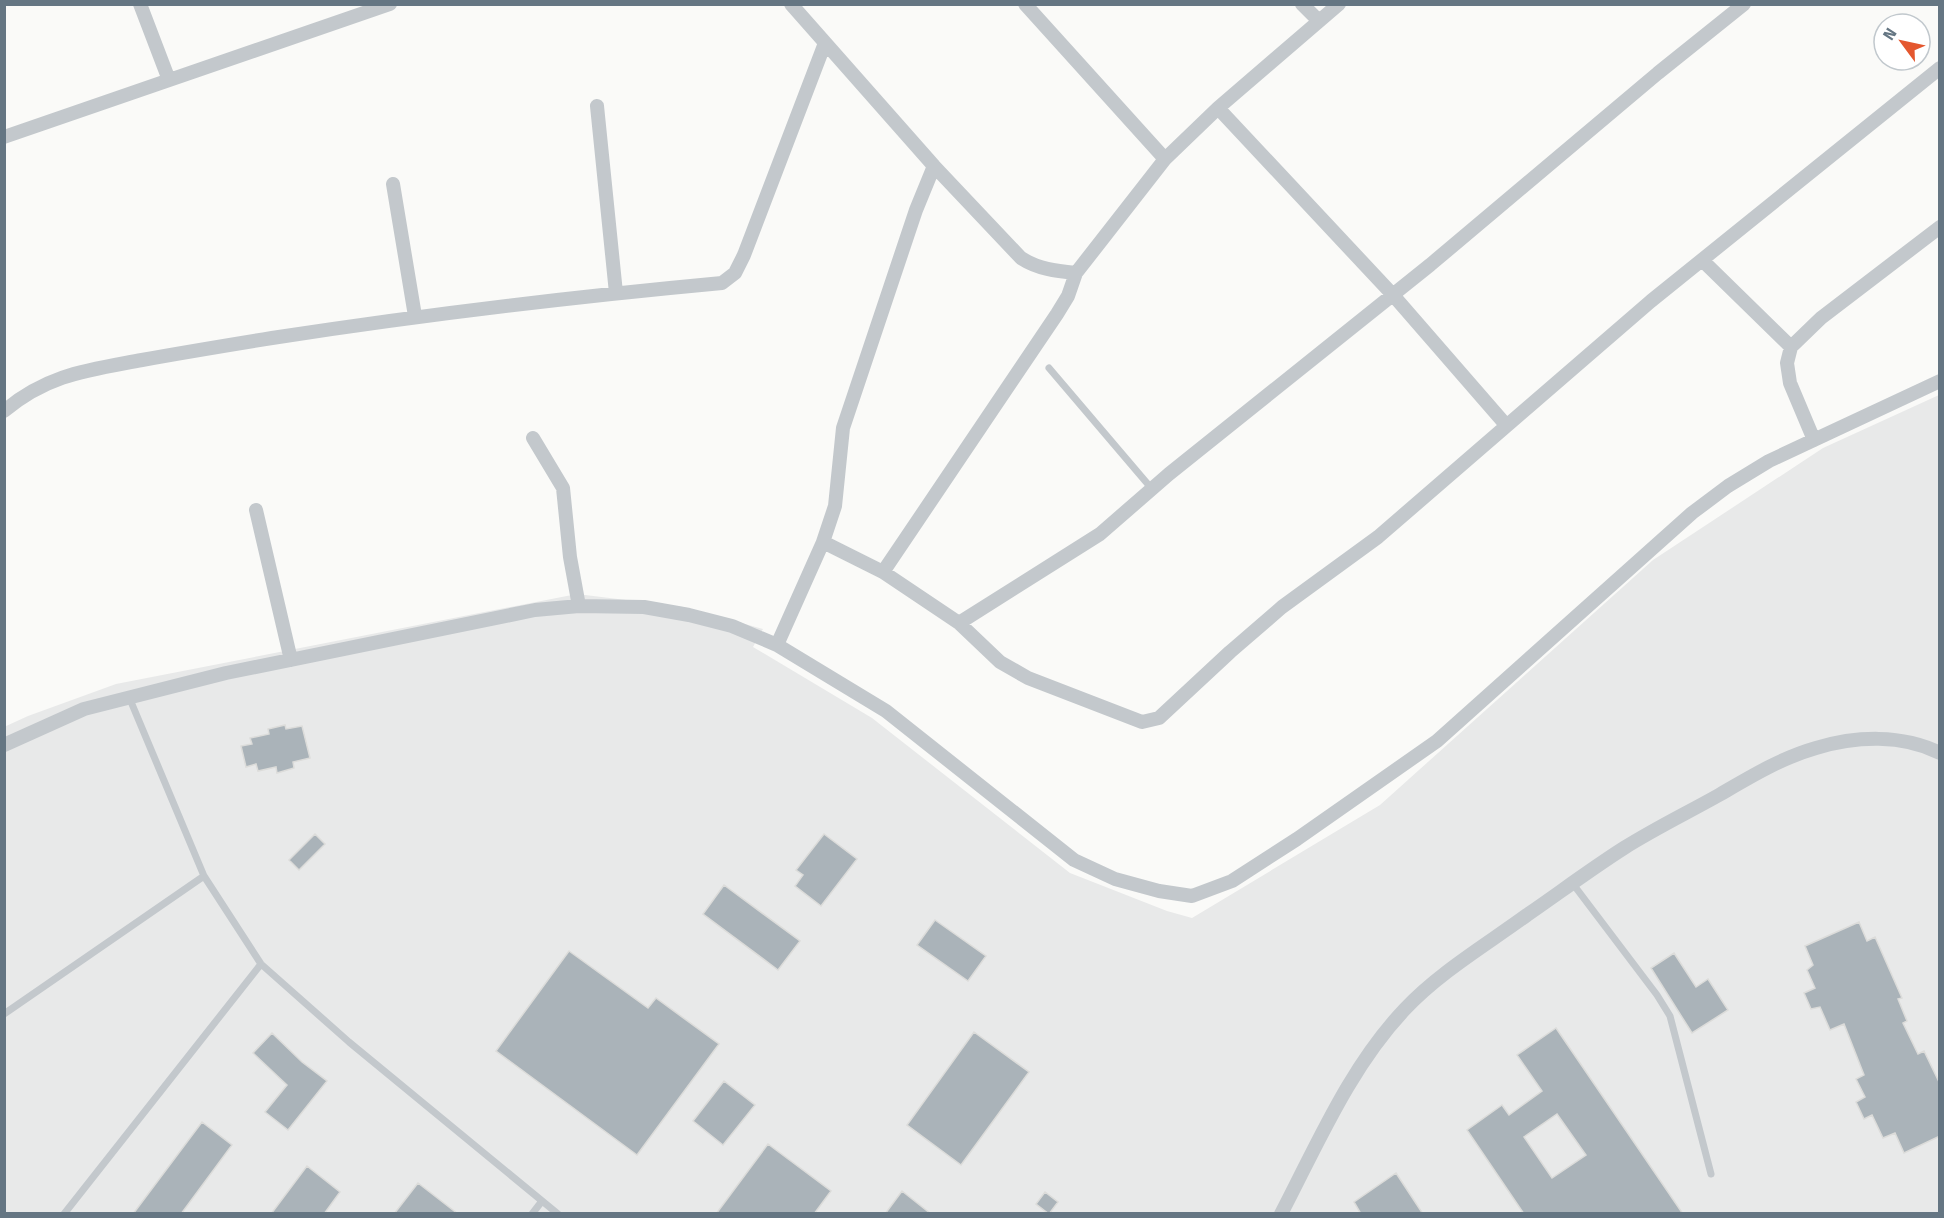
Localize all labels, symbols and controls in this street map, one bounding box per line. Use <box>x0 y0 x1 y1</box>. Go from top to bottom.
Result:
north arrow <box>1872 12 1932 72</box>
text: N <box>1879 24 1901 44</box>

